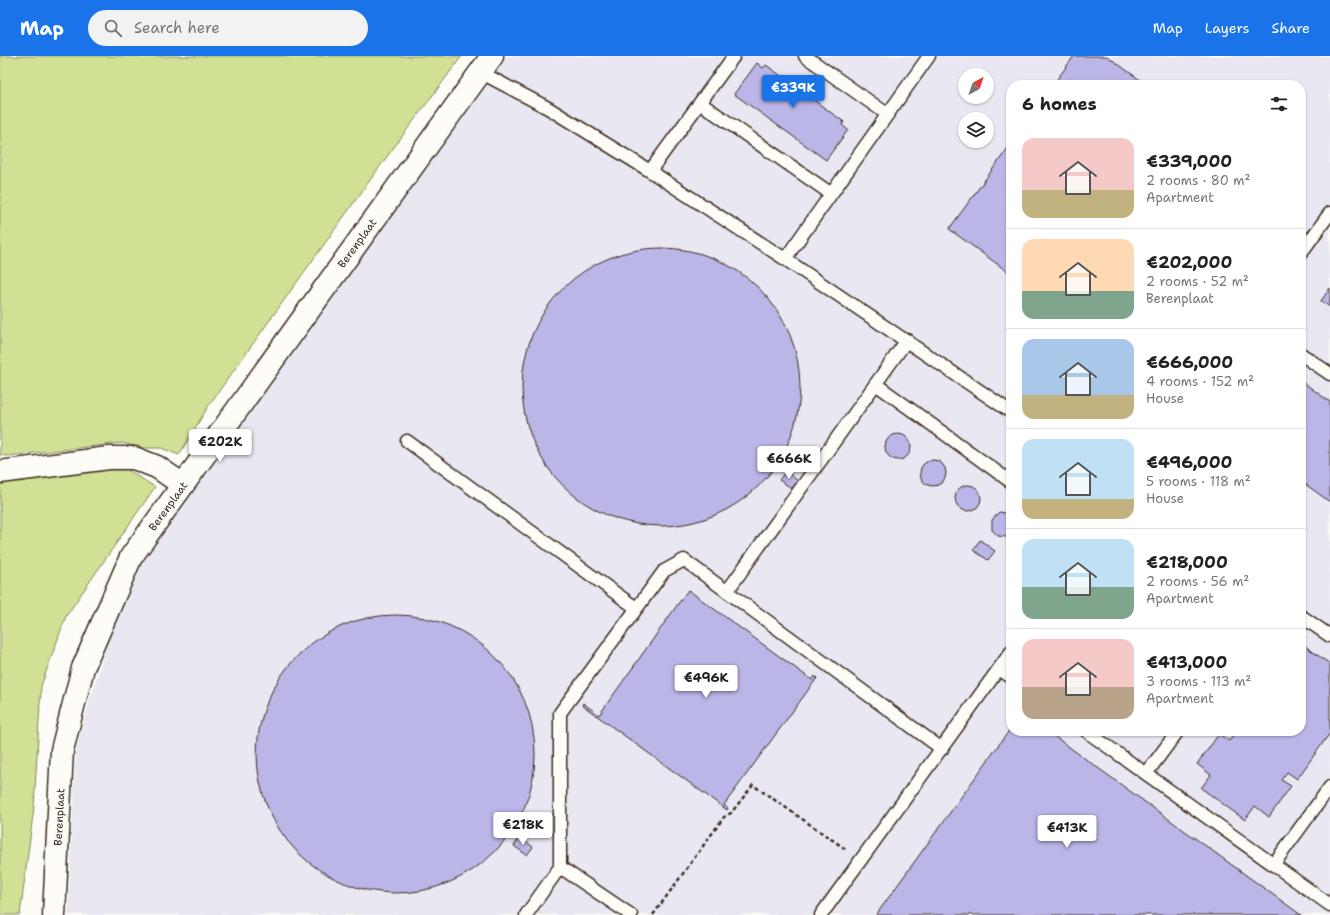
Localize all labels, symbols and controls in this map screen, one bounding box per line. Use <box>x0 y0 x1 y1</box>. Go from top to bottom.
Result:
search box <box>88 10 368 46</box>
text: Map <box>20 16 64 41</box>
icon: search <box>102 17 124 39</box>
text: Search here <box>134 18 220 38</box>
text: Map <box>1153 19 1183 37</box>
text: Layers <box>1205 19 1249 37</box>
text: Share <box>1271 19 1310 37</box>
north arrow <box>958 68 994 104</box>
map controls <box>958 68 994 148</box>
pin: €339K <box>765 75 821 109</box>
text: €339K <box>771 79 815 96</box>
text: 6 homes <box>1022 93 1097 115</box>
icon: filters <box>1268 93 1290 115</box>
button: layers <box>958 112 994 148</box>
text: €339,000 <box>1146 150 1232 172</box>
icon: home <box>1054 154 1102 202</box>
text: 2 rooms · 80 m² <box>1146 172 1250 189</box>
text: Apartment <box>1146 189 1214 206</box>
street label: Berenplaat <box>334 215 381 271</box>
text: €202,000 <box>1146 251 1232 273</box>
icon: home <box>1054 255 1102 303</box>
text: 2 rooms · 52 m² <box>1146 273 1249 290</box>
text: Berenplaat <box>1146 290 1214 307</box>
text: €666,000 <box>1146 351 1233 373</box>
icon: home <box>1054 355 1102 403</box>
text: 4 rooms · 152 m² <box>1146 373 1254 390</box>
text: House <box>1146 390 1184 407</box>
pin: €202K <box>192 429 248 463</box>
text: €202K <box>198 433 242 450</box>
pin: €666K <box>761 446 817 480</box>
text: €666K <box>766 450 812 467</box>
text: €496,000 <box>1146 451 1232 473</box>
icon: home <box>1054 455 1102 503</box>
text: 5 rooms · 118 m² <box>1146 473 1251 490</box>
street label: Berenplaat <box>145 478 192 534</box>
text: House <box>1146 490 1184 507</box>
text: €218,000 <box>1146 551 1228 573</box>
icon: home <box>1054 555 1102 603</box>
text: 2 rooms · 56 m² <box>1146 573 1249 590</box>
text: Apartment <box>1146 590 1214 607</box>
text: €413,000 <box>1146 651 1227 673</box>
icon: home <box>1054 655 1102 703</box>
pin: €496K <box>678 665 734 699</box>
text: €496K <box>684 669 728 686</box>
text: 3 rooms · 113 m² <box>1146 673 1251 690</box>
text: Apartment <box>1146 690 1214 707</box>
street label: Berenplaat <box>51 788 69 846</box>
pin: €218K <box>495 812 551 846</box>
pin: €413K <box>1039 815 1095 849</box>
text: €218K <box>502 816 544 833</box>
text: €413K <box>1047 819 1088 836</box>

